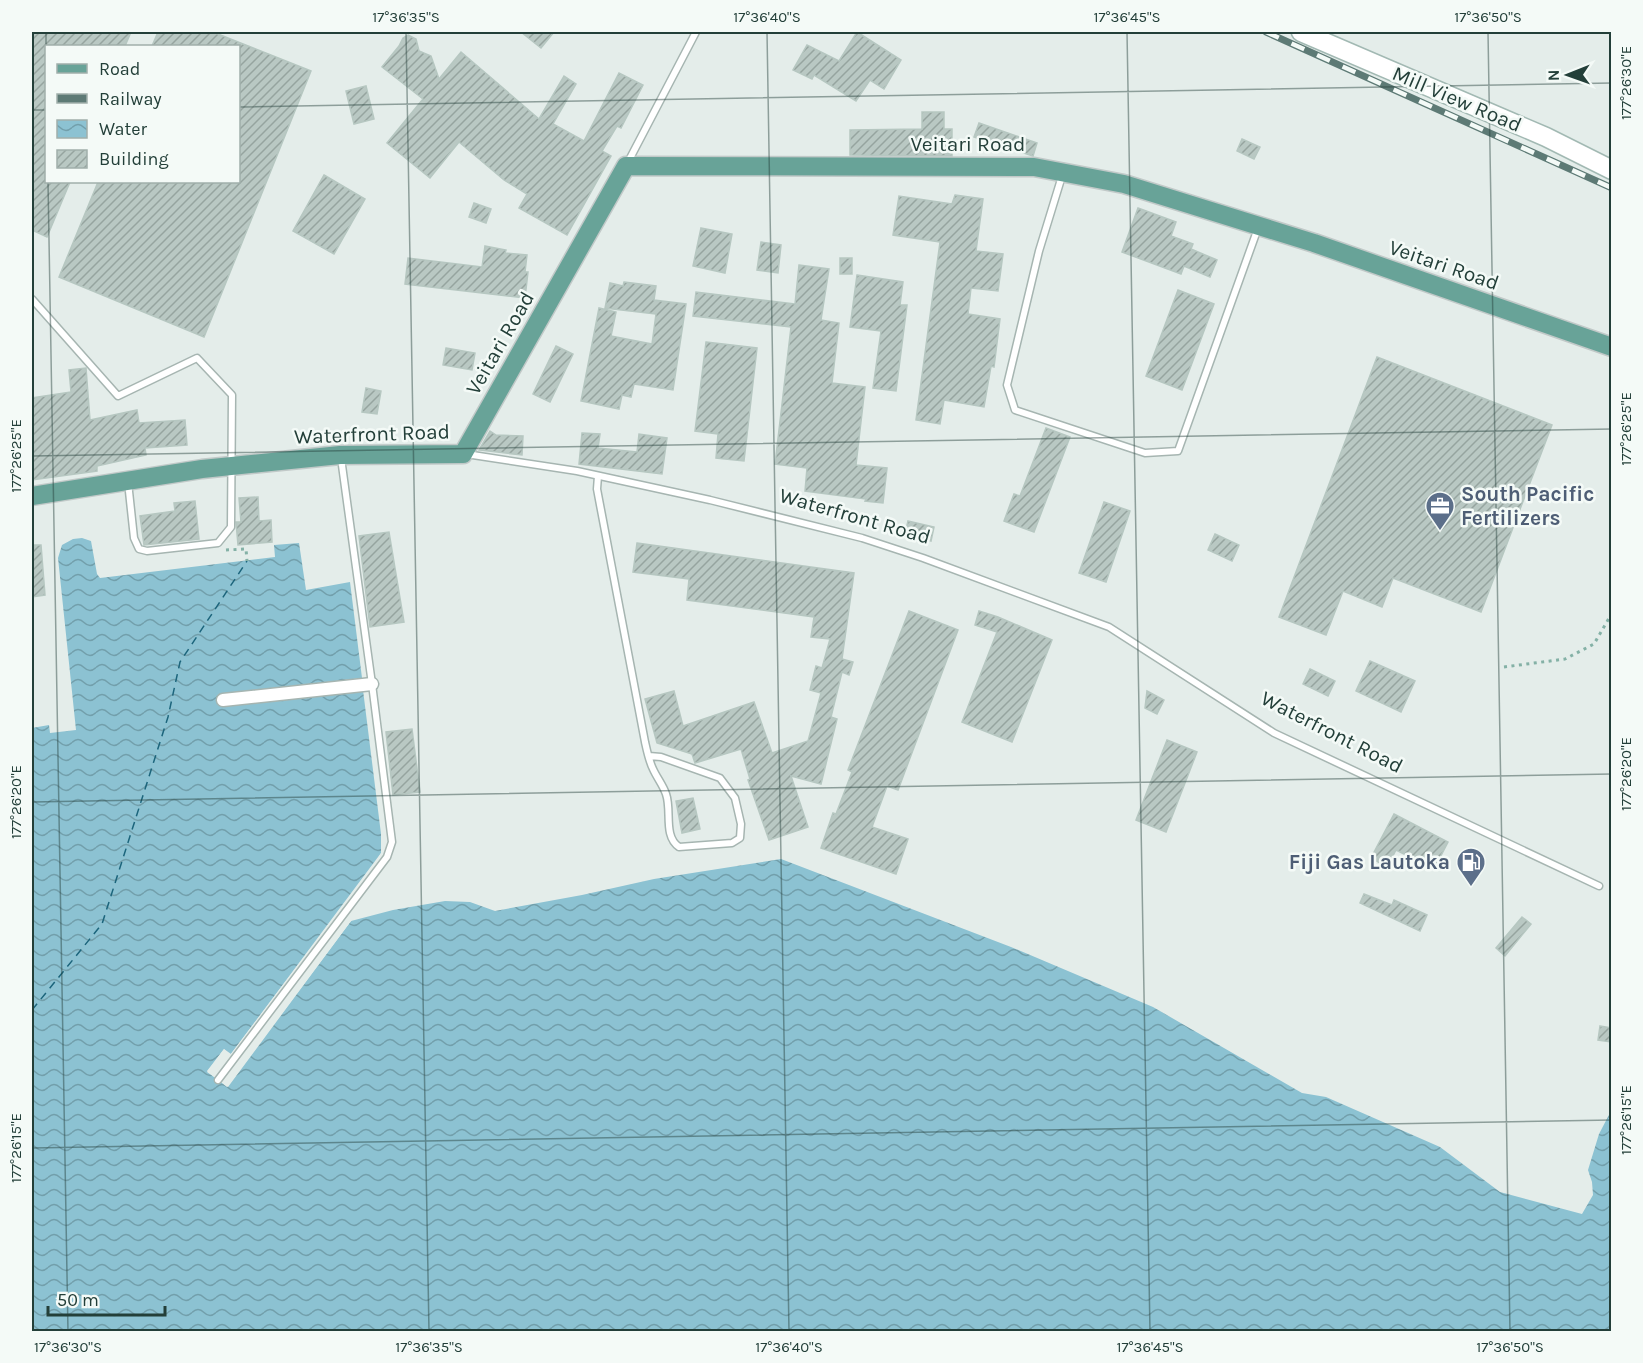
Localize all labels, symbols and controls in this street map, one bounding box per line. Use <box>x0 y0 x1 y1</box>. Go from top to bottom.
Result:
text: 17°36'35"S <box>372 8 440 26</box>
text: 17°36'40"S <box>733 8 801 26</box>
text: 17°36'45"S <box>1093 8 1161 26</box>
text: 17°36'50"S <box>1454 8 1522 26</box>
legend <box>45 45 240 183</box>
north arrow <box>1538 45 1598 105</box>
text: 177°26'30"E <box>1617 46 1635 120</box>
text: Road <box>99 58 140 80</box>
street label: Mill View Road <box>1389 61 1525 137</box>
text: N <box>1544 69 1563 81</box>
text: Railway <box>99 88 162 110</box>
text: Water <box>99 118 147 140</box>
street label: Veitari Road <box>911 132 1025 156</box>
text: Building <box>99 148 169 170</box>
street label: Veitari Road <box>1386 235 1502 295</box>
street label: Veitari Road <box>461 287 539 399</box>
text: 177°26'25"E <box>1617 392 1635 466</box>
text: 177°26'25"E <box>7 419 25 493</box>
street label: Waterfront Road <box>294 419 450 449</box>
place label: South Pacific Fertilizers <box>1461 482 1594 530</box>
street label: Waterfront Road <box>777 483 933 549</box>
office icon: South Pacific Fertilizers <box>1424 490 1456 532</box>
street label: Waterfront Road <box>1257 686 1407 778</box>
text: 177°26'20"E <box>1617 737 1635 811</box>
text: 177°26'20"E <box>7 765 25 839</box>
fuel station icon: Fiji Gas Lautoka <box>1455 846 1487 888</box>
place label: Fiji Gas Lautoka <box>1289 850 1450 874</box>
text: 177°26'15"E <box>1617 1085 1635 1155</box>
text: 177°26'15"E <box>7 1113 25 1183</box>
scale bar <box>48 1279 165 1317</box>
text: 50 m <box>57 1289 99 1311</box>
text: 17°36'30"S <box>34 1338 102 1356</box>
text: 17°36'35"S <box>395 1338 463 1356</box>
text: 17°36'40"S <box>755 1338 823 1356</box>
text: 17°36'45"S <box>1116 1338 1184 1356</box>
text: 17°36'50"S <box>1476 1338 1544 1356</box>

